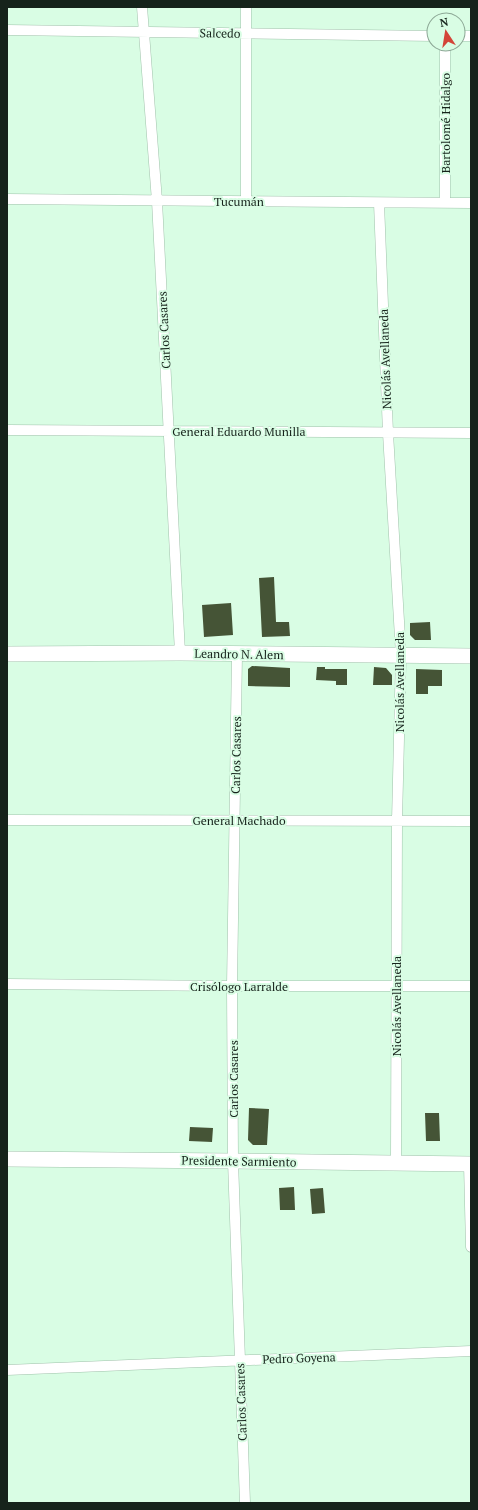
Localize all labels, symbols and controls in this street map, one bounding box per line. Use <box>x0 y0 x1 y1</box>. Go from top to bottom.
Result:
north arrow <box>426 12 466 52</box>
text: N <box>438 14 450 30</box>
street label: Salcedo <box>199 25 241 41</box>
street label: Bartolomé Hidalgo <box>438 72 453 173</box>
street label: Tucumán <box>214 194 264 209</box>
street label: Carlos Casares <box>154 291 174 369</box>
street label: Nicolás Avellaneda <box>376 309 394 409</box>
street label: General Eduardo Munilla <box>172 424 306 439</box>
street label: Nicolás Avellaneda <box>392 632 407 732</box>
street label: Leandro N. Alem <box>194 646 284 662</box>
street label: Carlos Casares <box>228 716 244 794</box>
street label: General Machado <box>192 813 286 828</box>
street label: Nicolás Avellaneda <box>389 956 404 1056</box>
street label: Crisólogo Larralde <box>190 979 288 994</box>
street label: Carlos Casares <box>226 1040 241 1118</box>
street label: Presidente Sarmiento <box>181 1152 297 1170</box>
street label: Pedro Goyena <box>262 1349 336 1367</box>
street label: Carlos Casares <box>232 1363 250 1441</box>

